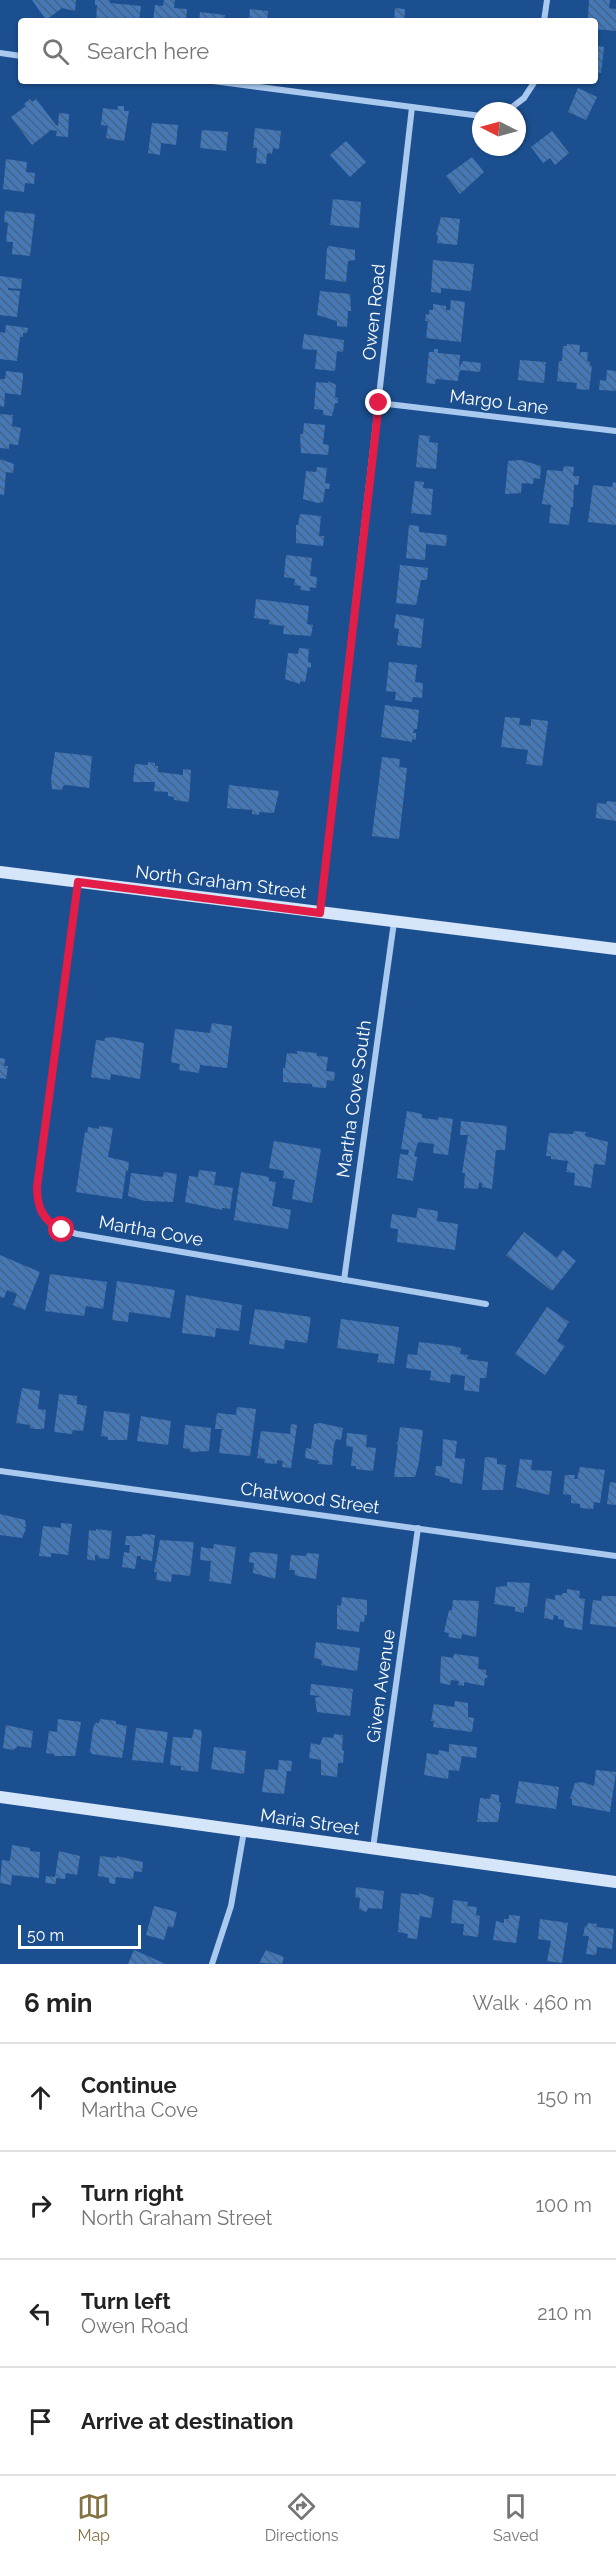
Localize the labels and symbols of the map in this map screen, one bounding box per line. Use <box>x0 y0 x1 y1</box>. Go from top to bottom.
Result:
north arrow <box>472 102 526 156</box>
street label: Owen Road <box>358 263 389 361</box>
street label: Margo Lane <box>448 385 550 418</box>
route end <box>365 389 391 415</box>
street label: North Graham Street <box>134 861 308 902</box>
street label: Martha Cove South <box>332 1019 375 1179</box>
street label: Martha Cove <box>97 1211 205 1250</box>
route start <box>48 1216 74 1242</box>
street label: Chatwood Street <box>239 1477 381 1518</box>
street label: Given Avenue <box>362 1627 399 1744</box>
street label: Maria Street <box>259 1804 361 1839</box>
scale bar <box>18 1922 141 1950</box>

